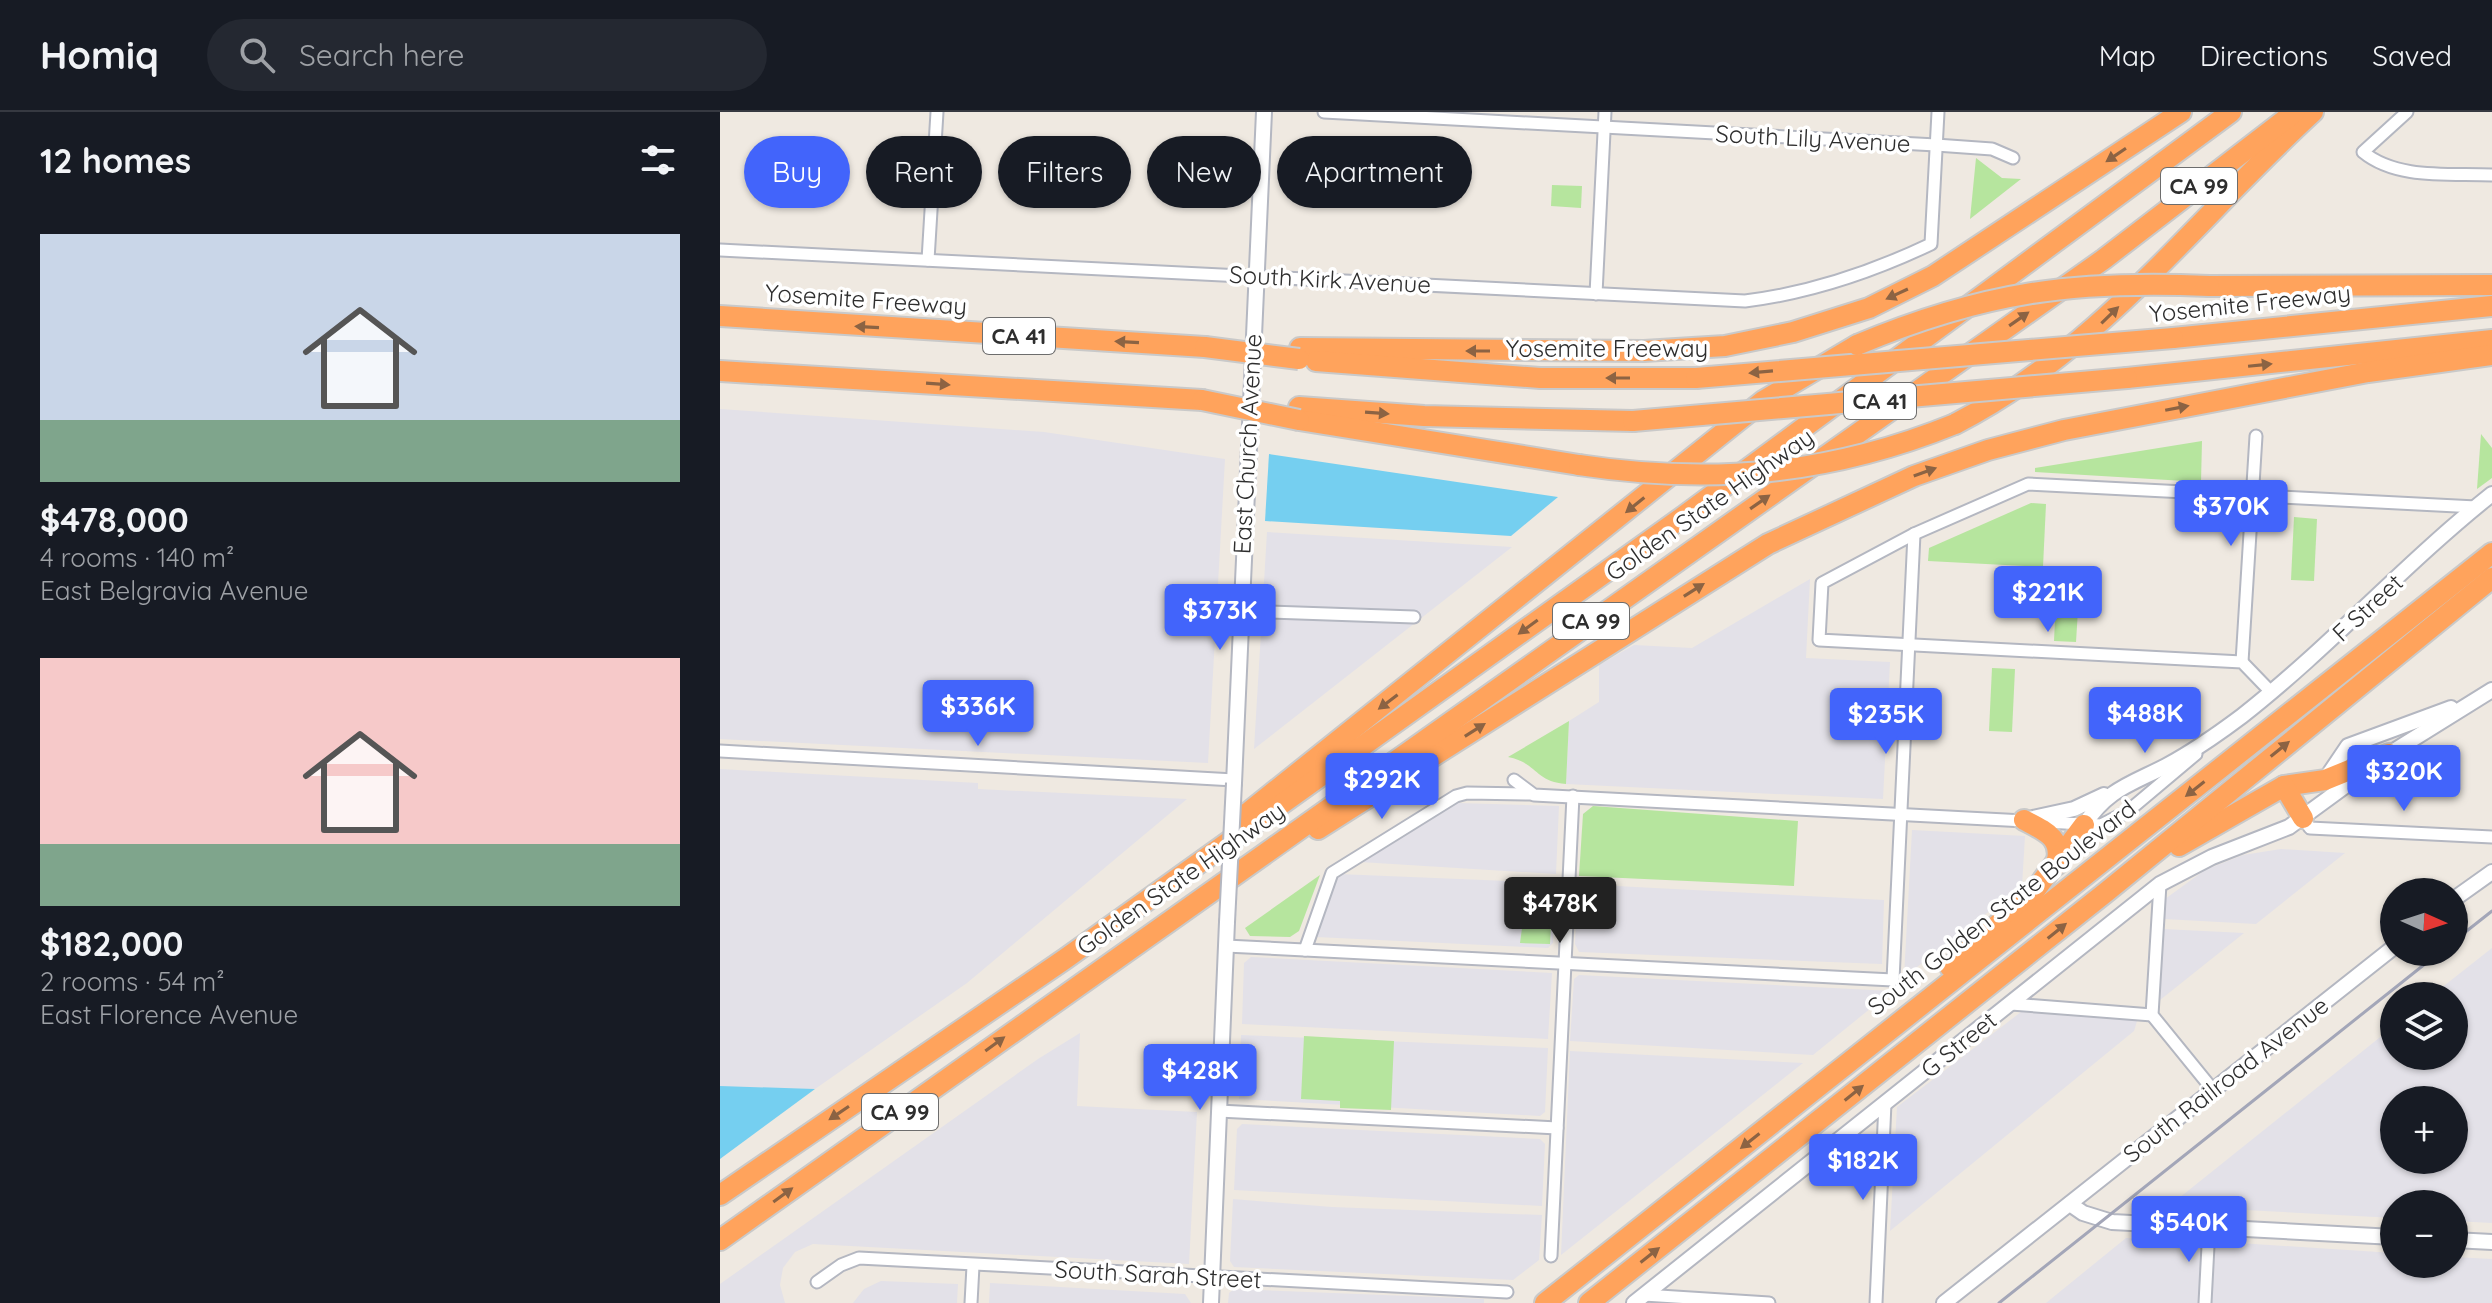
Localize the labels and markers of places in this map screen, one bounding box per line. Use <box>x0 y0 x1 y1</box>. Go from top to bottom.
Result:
pin: $370K <box>2175 480 2287 548</box>
pin: $221K <box>1992 566 2104 634</box>
pin: $373K <box>1164 584 1276 652</box>
pin: $336K <box>922 680 1034 748</box>
pin: $488K <box>2089 687 2201 755</box>
pin: $235K <box>1830 688 1942 756</box>
pin: $320K <box>2348 745 2460 813</box>
pin: $292K <box>1326 753 1438 821</box>
pin: $478K <box>1504 877 1616 945</box>
pin: $428K <box>1144 1044 1256 1112</box>
pin: $182K <box>1807 1134 1919 1202</box>
pin: $540K <box>2133 1196 2245 1264</box>

